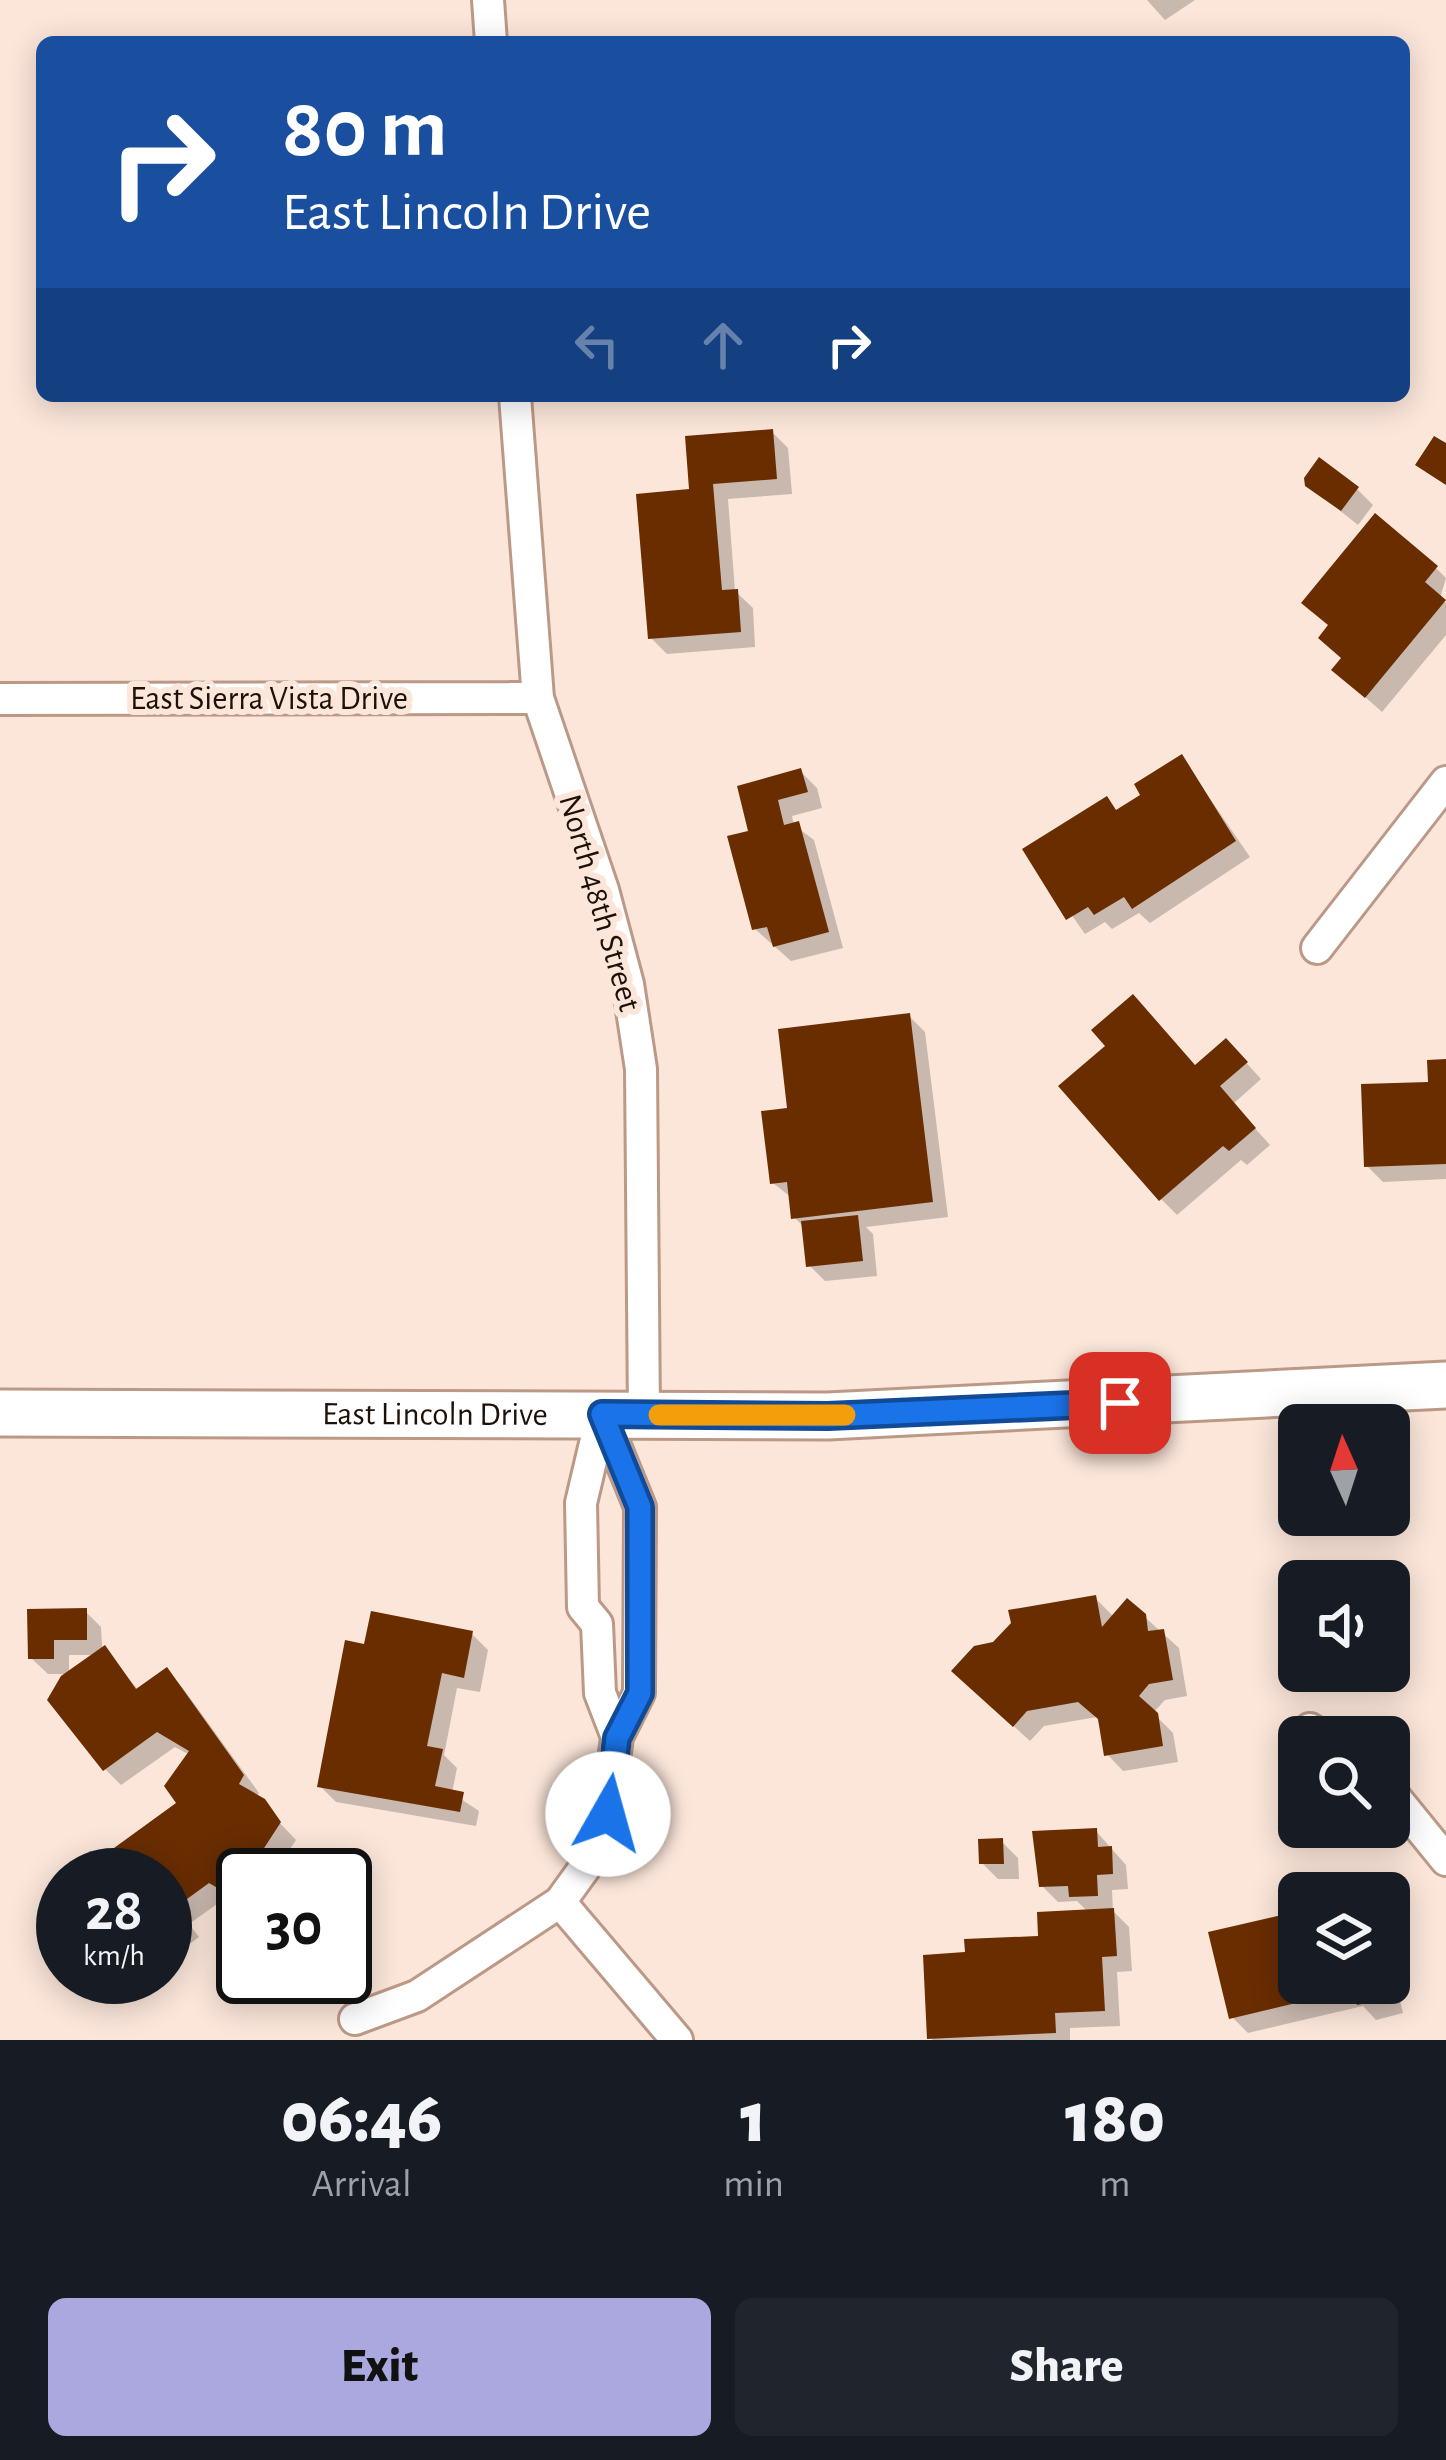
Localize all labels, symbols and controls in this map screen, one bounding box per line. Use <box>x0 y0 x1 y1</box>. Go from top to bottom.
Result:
icon: right <box>84 84 240 240</box>
text: 80 m <box>282 88 448 172</box>
text: East Lincoln Drive <box>282 186 651 240</box>
icon: left <box>564 312 630 378</box>
icon: ahead <box>690 312 756 378</box>
icon: right <box>816 312 882 378</box>
street label: East Sierra Vista Drive <box>130 683 408 716</box>
street label: North 48th Street <box>552 791 646 1016</box>
pin <box>1069 1352 1171 1454</box>
icon: arrive <box>1087 1370 1153 1436</box>
street label: East Lincoln Drive <box>322 1398 548 1431</box>
north arrow <box>1278 1404 1410 1536</box>
map controls <box>1278 1404 1410 2004</box>
button: sound <box>1278 1560 1410 1692</box>
button: search <box>1278 1716 1410 1848</box>
position arrow <box>545 1751 671 1877</box>
speed limit sign: 30 <box>216 1848 372 2004</box>
button: layers <box>1278 1872 1410 2004</box>
text: 28 <box>85 1881 143 1941</box>
text: km/h <box>83 1941 145 1971</box>
text: 06:46 <box>281 2083 442 2155</box>
text: 1 <box>740 2083 767 2155</box>
text: 180 <box>1065 2083 1165 2155</box>
text: Arrival <box>311 2165 412 2204</box>
text: min <box>723 2165 784 2204</box>
text: m <box>1099 2165 1131 2204</box>
button: Exit <box>48 2298 711 2436</box>
button: Share <box>735 2298 1398 2436</box>

